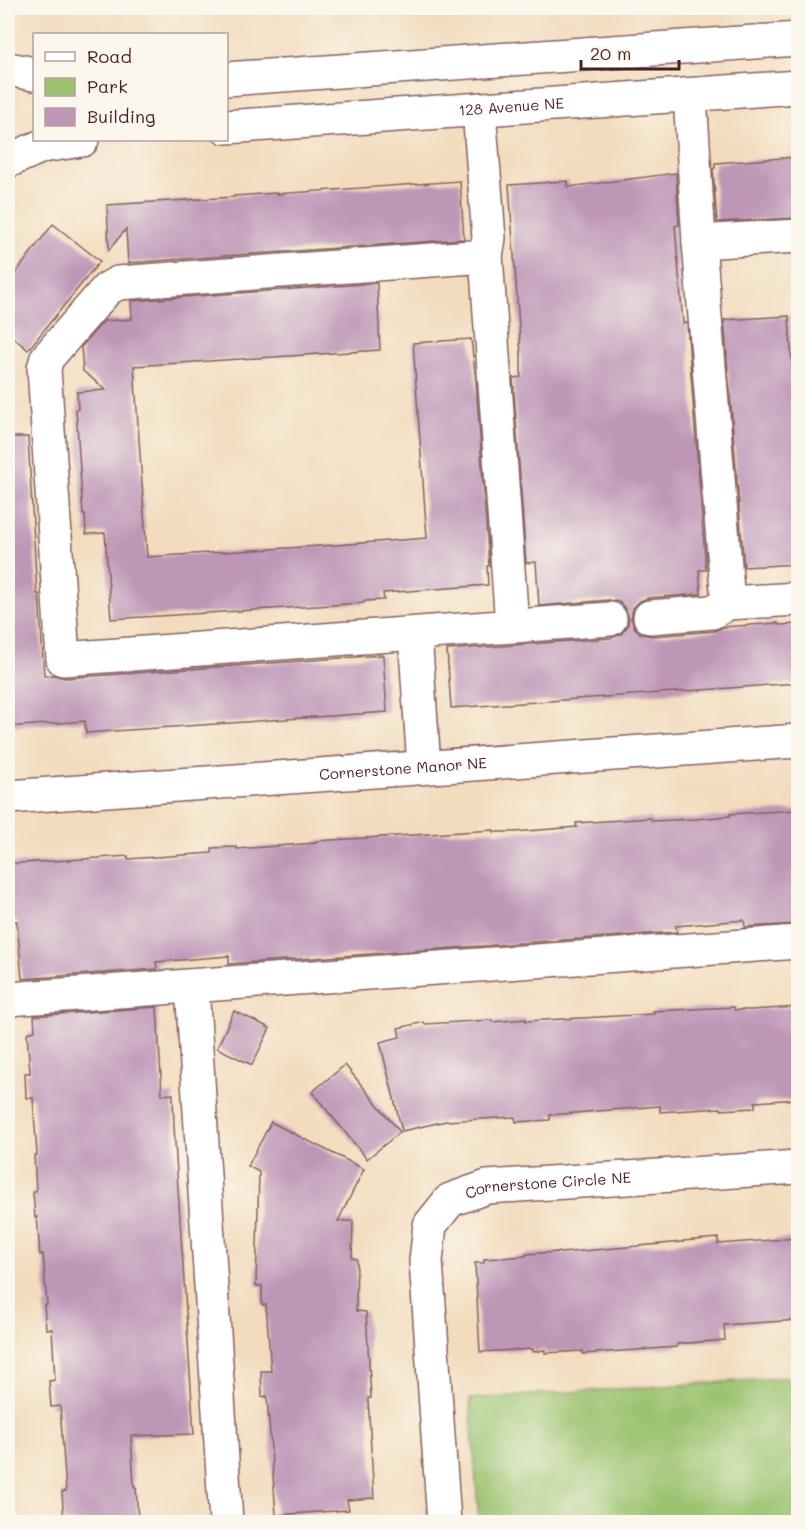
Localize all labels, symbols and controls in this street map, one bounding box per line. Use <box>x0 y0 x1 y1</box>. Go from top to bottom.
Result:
legend <box>33 33 228 141</box>
scale bar <box>581 33 678 71</box>
text: 20 m <box>590 41 631 65</box>
text: Road <box>87 44 132 68</box>
text: Park <box>87 74 128 98</box>
street label: 128 Avenue NE <box>458 92 565 120</box>
text: Building <box>87 104 155 128</box>
street label: Cornerstone Manor NE <box>318 752 488 784</box>
street label: Cornerstone Circle NE <box>462 1167 632 1203</box>

